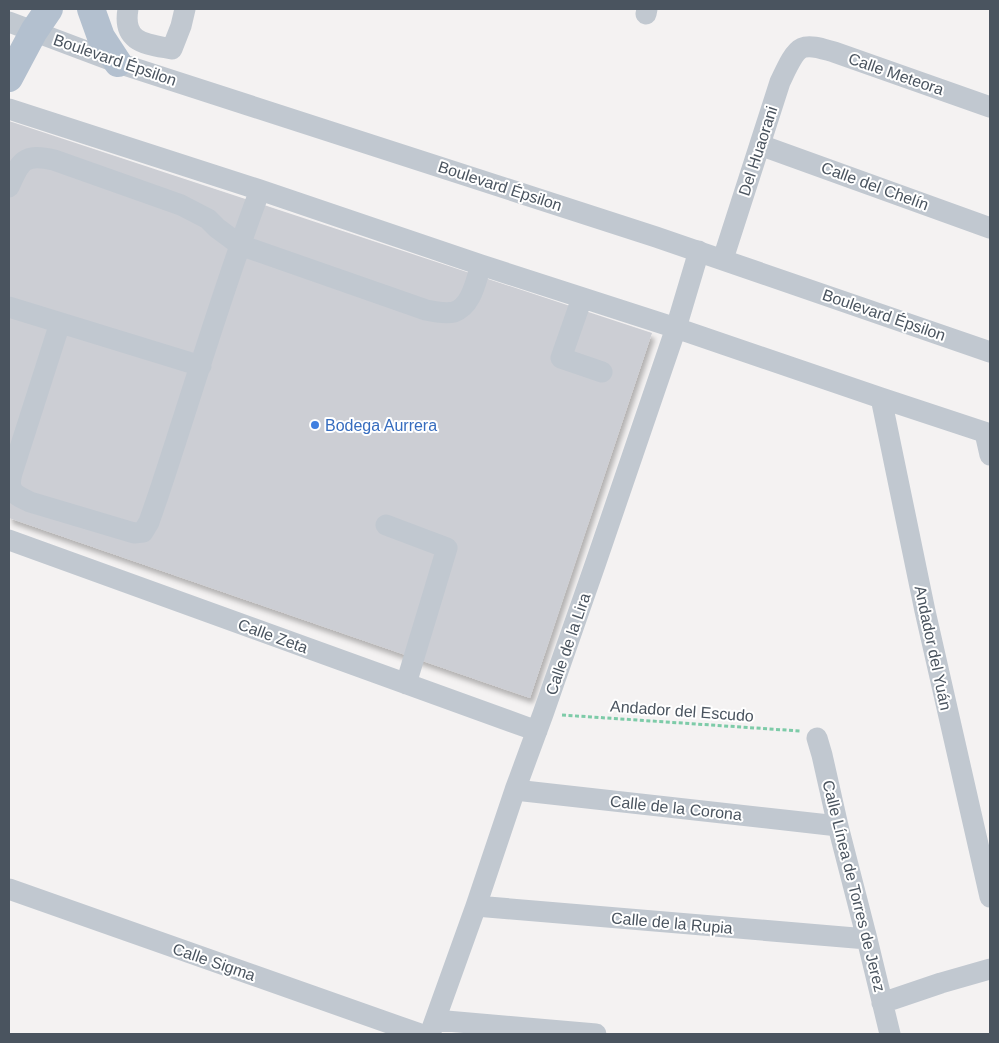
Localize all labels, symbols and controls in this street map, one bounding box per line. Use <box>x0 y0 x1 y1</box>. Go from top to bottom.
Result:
street label: Boulevard Épsilon <box>51 30 179 89</box>
street label: Calle Meteora <box>846 50 946 98</box>
street label: Del Huaorani <box>735 104 781 198</box>
street label: Boulevard Épsilon <box>436 157 564 214</box>
street label: Calle del Chelín <box>819 159 931 213</box>
street label: Boulevard Épsilon <box>820 285 948 344</box>
place label: Bodega Aurrera <box>325 417 437 434</box>
marker: Bodega Aurrera <box>309 419 321 431</box>
street label: Andador del Yuán <box>911 584 955 712</box>
street label: Calle de la Lira <box>543 591 593 697</box>
street label: Calle Zeta <box>236 616 310 656</box>
street label: Andador del Escudo <box>610 697 755 725</box>
street label: Calle Línea de Torres de Jerez <box>819 778 889 994</box>
street label: Calle de la Corona <box>609 793 743 823</box>
street label: Calle de la Rupia <box>611 909 734 937</box>
street label: Calle Sigma <box>170 940 258 984</box>

